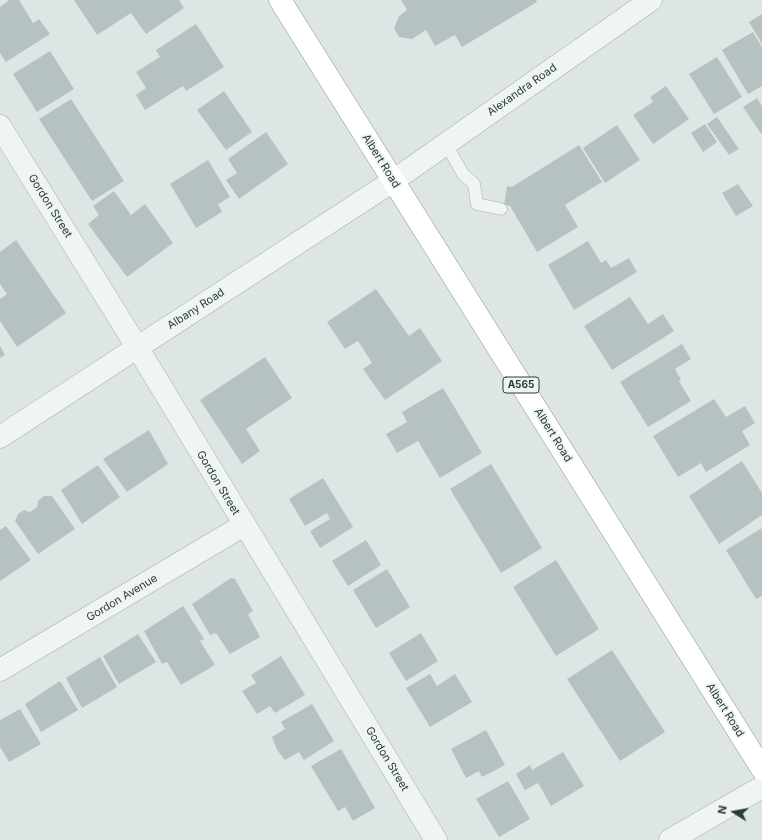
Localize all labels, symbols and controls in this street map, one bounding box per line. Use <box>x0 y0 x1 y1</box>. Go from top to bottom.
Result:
street label: Alexandra Road <box>485 61 559 119</box>
street label: Albert Road <box>359 132 403 190</box>
street label: Gordon Street <box>25 172 75 240</box>
street label: Albany Road <box>165 286 227 332</box>
road number: A565 <box>503 377 539 393</box>
street label: Albert Road <box>531 406 575 464</box>
street label: Gordon Street <box>194 448 242 518</box>
street label: Gordon Avenue <box>84 572 160 624</box>
street label: Albert Road <box>703 681 747 739</box>
street label: Gordon Street <box>363 724 411 794</box>
north arrow <box>714 792 754 832</box>
text: N <box>715 804 730 815</box>

